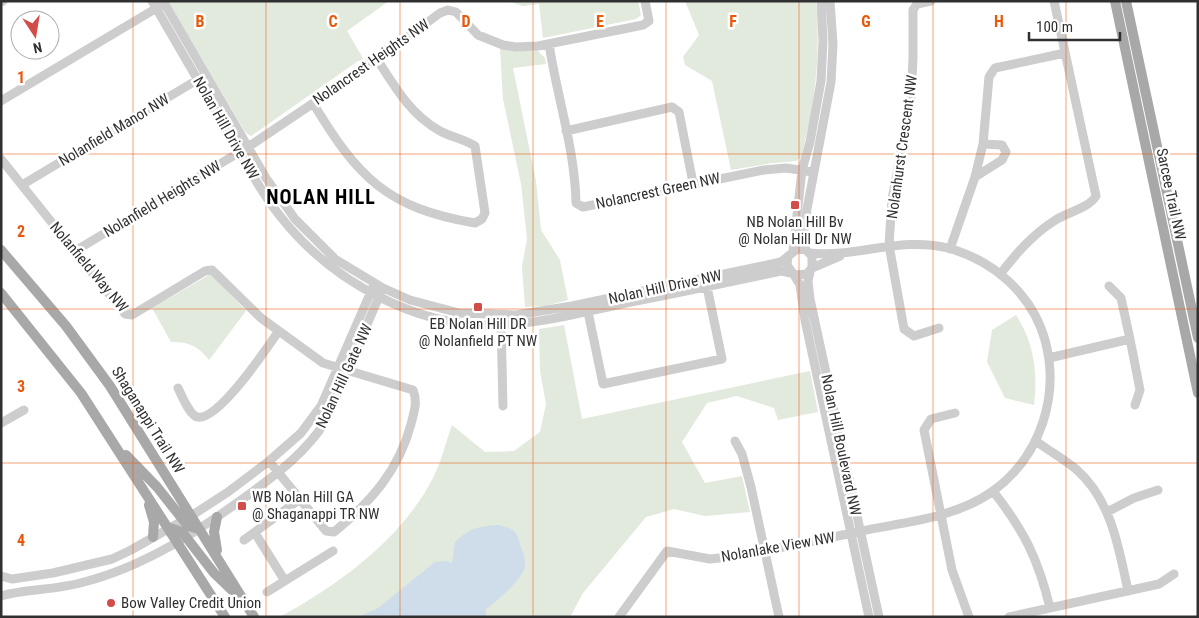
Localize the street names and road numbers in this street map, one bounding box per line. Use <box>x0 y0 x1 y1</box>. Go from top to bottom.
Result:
street label: Nolancrest Heights NW <box>309 15 433 109</box>
street label: Nolanhurst Crescent NW <box>883 73 921 220</box>
street label: Nolan Hill Drive NW <box>189 74 263 183</box>
street label: Nolanfield Manor NW <box>56 90 173 170</box>
street label: Sarcee Trail NW <box>1152 146 1190 242</box>
street label: Nolanfield Heights NW <box>100 157 224 241</box>
street label: Nolancrest Green NW <box>594 169 722 213</box>
street label: Nolanfield Way NW <box>46 218 132 316</box>
street label: Nolan Hill Drive NW <box>607 266 724 308</box>
street label: Nolan Hill Gate NW <box>312 321 376 431</box>
street label: Shaganappi Trail NW <box>108 363 188 477</box>
street label: Nolan Hill Boulevard NW <box>817 373 865 518</box>
street label: Nolanlake View NW <box>720 528 837 566</box>

